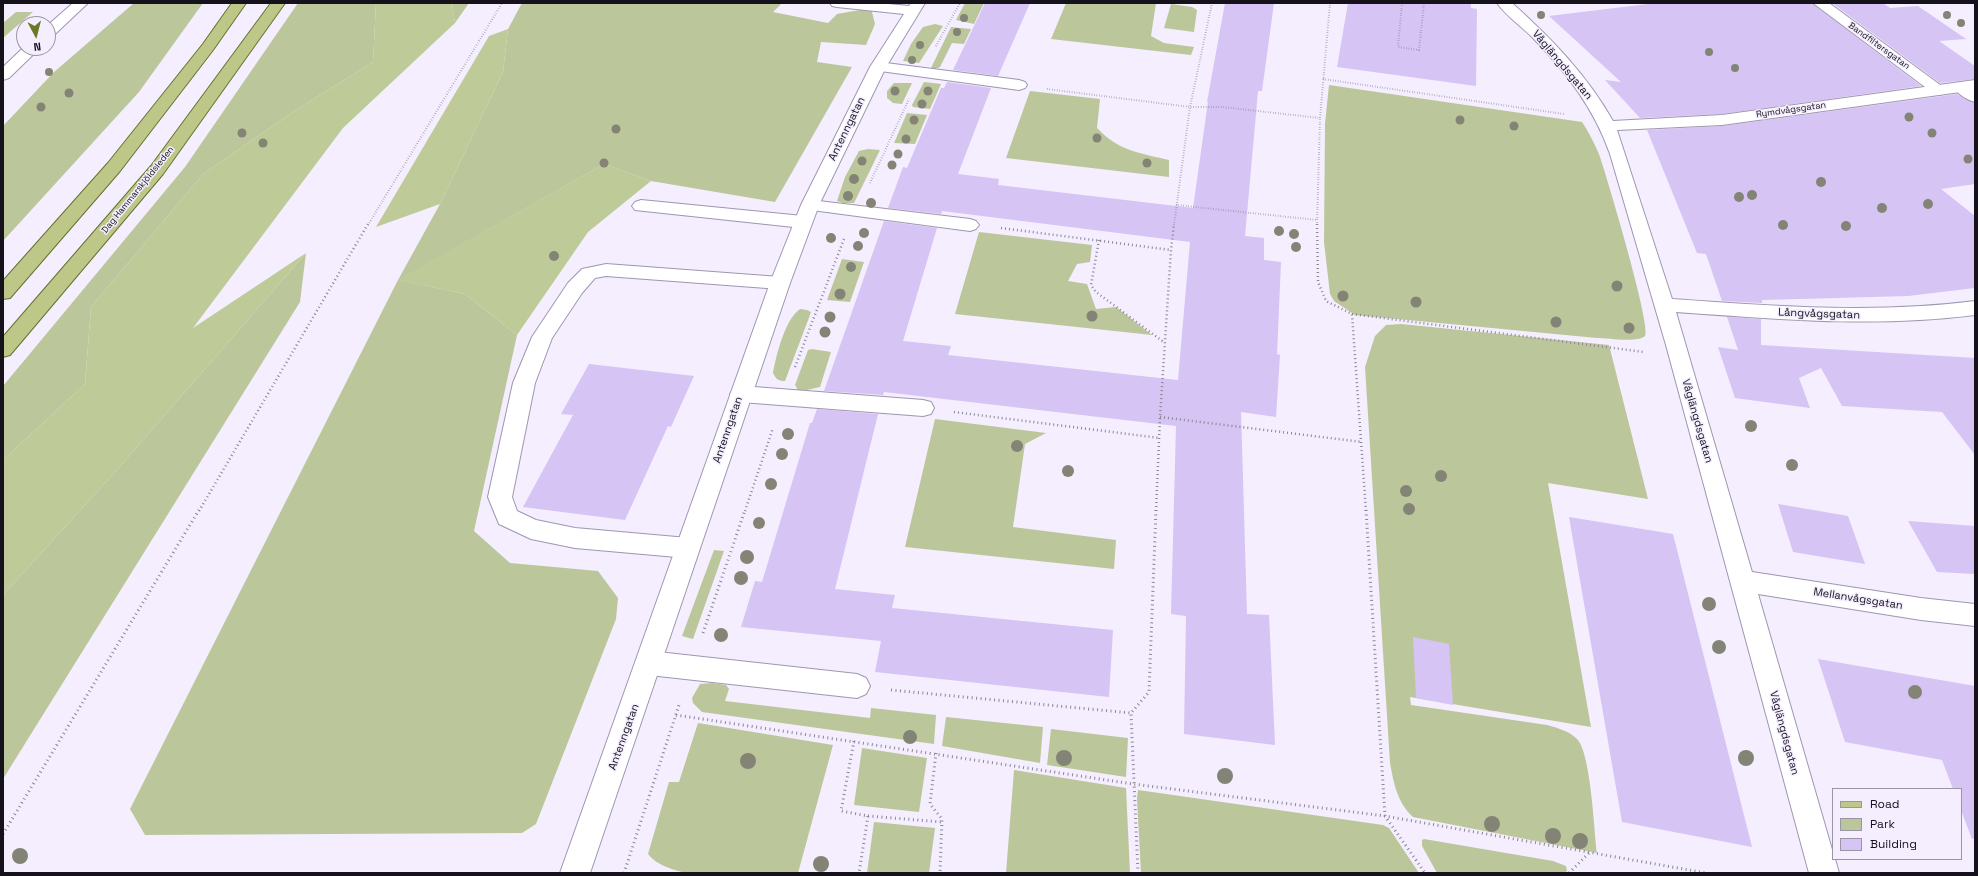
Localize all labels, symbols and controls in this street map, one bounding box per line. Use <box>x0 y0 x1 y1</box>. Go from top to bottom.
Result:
north arrow <box>16 16 56 56</box>
street label: Bandfiltersgatan <box>1846 20 1912 72</box>
street label: Våglängdsgatan <box>1529 28 1595 102</box>
text: N <box>33 40 42 54</box>
street label: Antenngatan <box>826 95 868 163</box>
street label: Rymdvågsgatan <box>1755 100 1827 120</box>
street label: Dag Hammarskjöldsleden <box>100 144 176 236</box>
street label: Långvågsgatan <box>1778 306 1860 322</box>
street label: Våglängdsgatan <box>1679 378 1715 464</box>
street label: Antenngatan <box>710 395 746 465</box>
street label: Mellanvågsgatan <box>1812 585 1904 613</box>
street label: Våglängdsgatan <box>1766 690 1802 776</box>
street label: Antenngatan <box>606 702 642 772</box>
legend <box>1832 788 1962 860</box>
text: Road <box>1870 796 1899 812</box>
text: Park <box>1870 816 1895 832</box>
text: Building <box>1870 836 1917 852</box>

